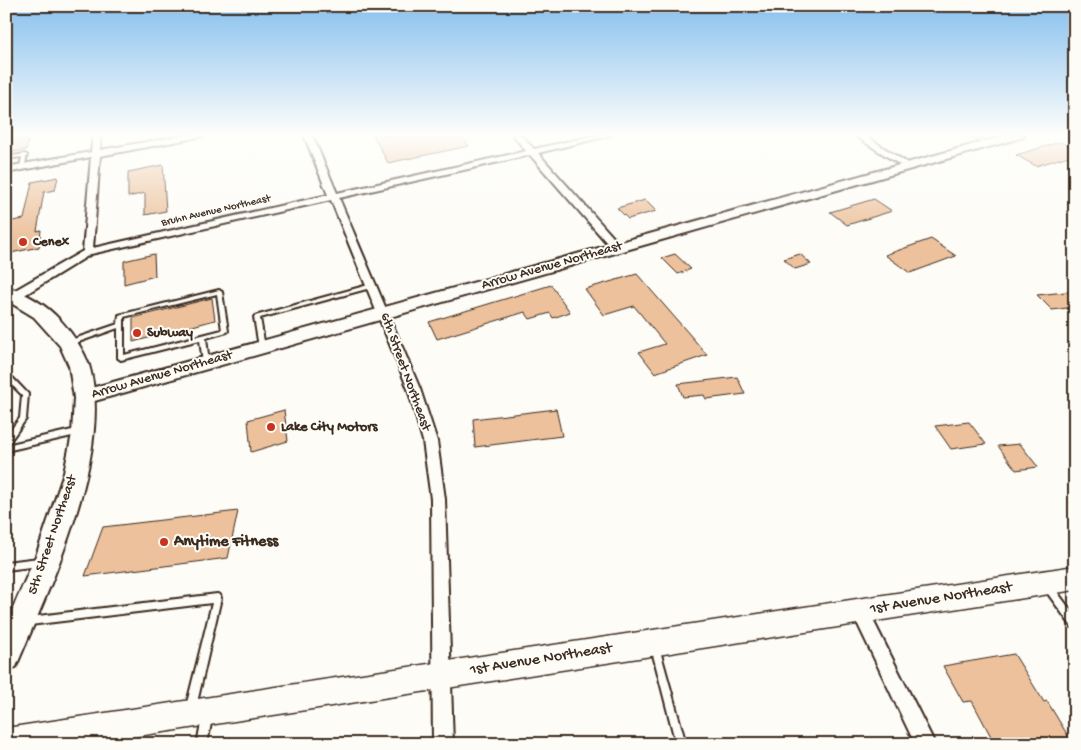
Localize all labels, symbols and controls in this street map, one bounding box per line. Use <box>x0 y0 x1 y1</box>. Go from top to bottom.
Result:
street label: Bruhn Avenue Northeast <box>159 192 273 230</box>
place label: Cenex <box>32 234 70 251</box>
marker: Cenex <box>17 236 29 248</box>
street label: Arrow Avenue Northeast <box>480 237 626 294</box>
street label: 6th Street Northeast <box>376 310 435 435</box>
place label: Subway <box>147 325 193 342</box>
marker: Subway <box>131 327 143 339</box>
street label: Arrow Avenue Northeast <box>90 346 236 403</box>
place label: Lake City Motors <box>281 419 378 436</box>
marker: Lake City Motors <box>265 421 277 433</box>
street label: 5th Street Northeast <box>25 472 82 597</box>
place label: Anytime Fitness <box>173 533 279 552</box>
marker: Anytime Fitness <box>158 536 170 548</box>
street label: 1st Avenue Northeast <box>868 578 1015 620</box>
street label: 1st Avenue Northeast <box>468 639 615 681</box>

